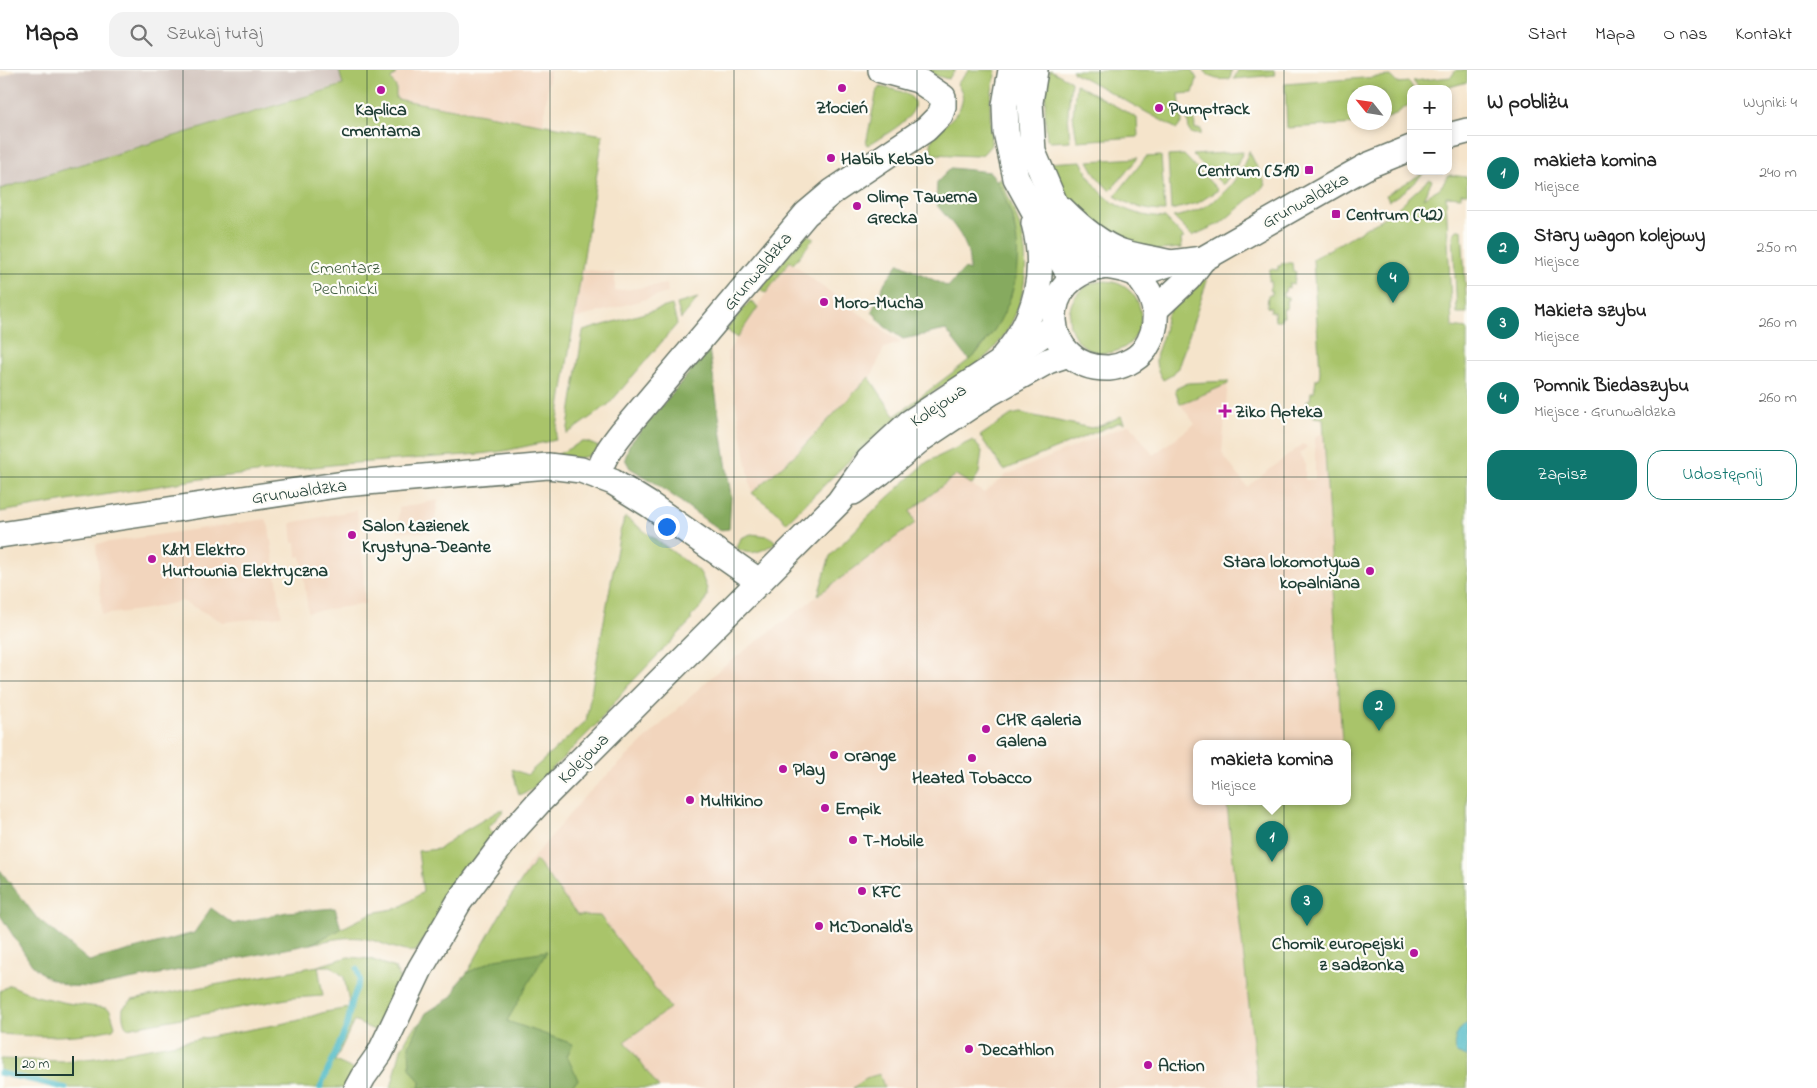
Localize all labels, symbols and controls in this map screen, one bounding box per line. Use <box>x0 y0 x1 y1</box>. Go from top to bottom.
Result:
search box <box>109 12 459 57</box>
text: Mapa <box>25 17 79 52</box>
icon: search <box>127 21 155 49</box>
text: Szukaj tutaj <box>167 21 262 48</box>
text: Start <box>1528 22 1567 48</box>
text: Mapa <box>1595 22 1635 48</box>
text: O nas <box>1663 22 1707 48</box>
text: Kontakt <box>1735 22 1792 48</box>
marker: Złocień <box>836 82 848 94</box>
marker: Kaplica cmentarna <box>375 84 387 96</box>
north arrow <box>1347 85 1392 130</box>
map controls <box>1407 85 1452 175</box>
button: + <box>1407 85 1452 130</box>
text: W pobliżu <box>1487 88 1569 118</box>
text: Wyniki: 4 <box>1743 91 1797 115</box>
place label: Złocień <box>816 96 868 122</box>
place label: Pumptrack <box>1169 97 1251 123</box>
place label: Kaplica cmentarna <box>342 98 421 145</box>
marker: Pumptrack <box>1153 102 1165 114</box>
button: − <box>1407 130 1452 175</box>
place label: Habib Kebab <box>841 147 934 173</box>
text: makieta komina <box>1534 148 1657 175</box>
marker: Habib Kebab <box>825 152 837 164</box>
place label: Centrum (519) <box>1198 159 1300 185</box>
text: 1 <box>1500 161 1506 185</box>
text: 240 m <box>1759 161 1797 185</box>
marker: Centrum (519) <box>1303 164 1315 176</box>
street label: Grunwaldzka <box>1258 167 1354 236</box>
text: Miejsce <box>1534 175 1579 199</box>
place label: Olimp Tawerna Grecka <box>867 185 978 232</box>
marker: Olimp Tawerna Grecka <box>851 200 863 212</box>
place label: Centrum (42) <box>1346 203 1443 229</box>
marker: Centrum (42) <box>1330 208 1342 220</box>
text: Stary wagon kolejowy <box>1534 223 1705 250</box>
street label: Grunwaldzka <box>718 227 799 317</box>
text: 2 <box>1499 236 1507 260</box>
text: 250 m <box>1757 236 1797 260</box>
text: Miejsce <box>1534 250 1579 274</box>
park label: Cmentarz Pechnicki <box>310 256 380 303</box>
pin: 4 <box>1377 262 1409 303</box>
place label: Moro-Mucha <box>834 291 924 317</box>
marker: Moro-Mucha <box>818 296 830 308</box>
text: Makieta szybu <box>1534 298 1646 325</box>
text: 3 <box>1500 311 1506 335</box>
text: 260 m <box>1759 311 1797 335</box>
text: Miejsce <box>1534 325 1579 349</box>
text: Pomnik Biedaszybu <box>1534 373 1689 400</box>
street label: Kolejowa <box>906 378 973 435</box>
text: 4 <box>1500 386 1506 410</box>
text: 260 m <box>1759 386 1797 410</box>
place label: Ziko Apteka <box>1235 400 1323 426</box>
text: Miejsce · Grunwaldzka <box>1534 400 1676 424</box>
marker: Ziko Apteka <box>1219 405 1231 417</box>
button: Zapisz <box>1487 450 1637 500</box>
button: Udostępnij <box>1647 450 1797 500</box>
street label: Grunwaldzka <box>250 473 349 513</box>
place label: Salon Łazienek Krystyna-Deante <box>362 514 492 562</box>
your location <box>654 514 680 540</box>
marker: Salon Łazienek Krystyna-Deante <box>346 529 358 541</box>
place label: K&M Elektro Hurtownia Elektryczna <box>162 538 328 586</box>
place label: Stara lokomotywa kopalniana <box>1223 550 1360 597</box>
marker: K&M Elektro Hurtownia Elektryczna <box>146 553 158 565</box>
marker: Stara lokomotywa kopalniana <box>1364 565 1376 577</box>
pin: 2 <box>1363 690 1395 731</box>
place label: CHR Galeria Galena <box>996 708 1082 755</box>
marker: CHR Galeria Galena <box>980 723 992 735</box>
street label: Kolejowa <box>553 728 616 791</box>
popup <box>1193 740 1351 805</box>
place label: Orange <box>844 744 897 771</box>
text: makieta komina <box>1211 747 1333 774</box>
marker: Orange <box>828 749 840 761</box>
marker: Heated Tobacco <box>966 752 978 764</box>
place label: Play <box>793 758 825 785</box>
marker: Play <box>777 763 789 775</box>
place label: Heated Tobacco <box>912 766 1032 792</box>
text: Miejsce <box>1211 774 1256 798</box>
place label: Multikino <box>700 789 763 815</box>
marker: Multikino <box>684 794 696 806</box>
place label: Empik <box>835 797 882 823</box>
marker: Empik <box>819 802 831 814</box>
pin: 1 <box>1256 821 1288 862</box>
place label: T-Mobile <box>863 829 925 855</box>
marker: T-Mobile <box>847 834 859 846</box>
place label: KFC <box>872 880 901 906</box>
marker: KFC <box>856 885 868 897</box>
pin: 3 <box>1291 885 1323 926</box>
place label: McDonald's <box>829 915 913 941</box>
marker: McDonald's <box>813 920 825 932</box>
place label: Chomik europejski z sadzonką <box>1272 932 1404 979</box>
marker: Chomik europejski z sadzonką <box>1408 947 1420 959</box>
place label: Decathlon <box>978 1038 1054 1064</box>
marker: Decathlon <box>963 1043 975 1055</box>
scale bar <box>15 1053 74 1076</box>
text: 20 m <box>22 1054 49 1075</box>
place label: Action <box>1158 1054 1205 1080</box>
marker: Action <box>1142 1059 1154 1071</box>

